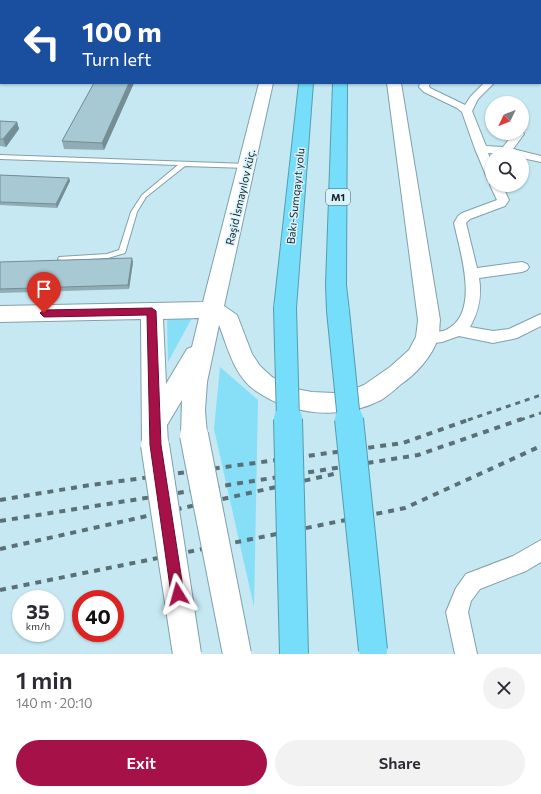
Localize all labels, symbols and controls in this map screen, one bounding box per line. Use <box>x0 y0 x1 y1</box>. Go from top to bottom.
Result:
text: 100 m <box>82 14 162 48</box>
icon: left <box>16 16 68 68</box>
text: Turn left <box>82 48 151 70</box>
north arrow <box>485 96 529 140</box>
map controls <box>485 96 529 192</box>
street label: Rəşid İsmayılov küç. <box>222 147 257 246</box>
street label: Bakı-Sumqayıt yolu <box>283 147 307 245</box>
button: search <box>485 148 529 192</box>
road number: M1 <box>326 189 350 205</box>
pin <box>27 272 61 313</box>
icon: arrive <box>33 278 55 300</box>
position arrow <box>157 573 199 615</box>
speed limit sign: 40 <box>72 590 124 642</box>
text: 35 <box>26 599 50 623</box>
text: km/h <box>26 620 50 632</box>
text: 1 min <box>16 665 73 694</box>
button: close <box>483 667 525 709</box>
text: 140 m · 20:10 <box>16 695 92 711</box>
button: Exit <box>16 740 267 786</box>
button: Share <box>275 740 525 786</box>

